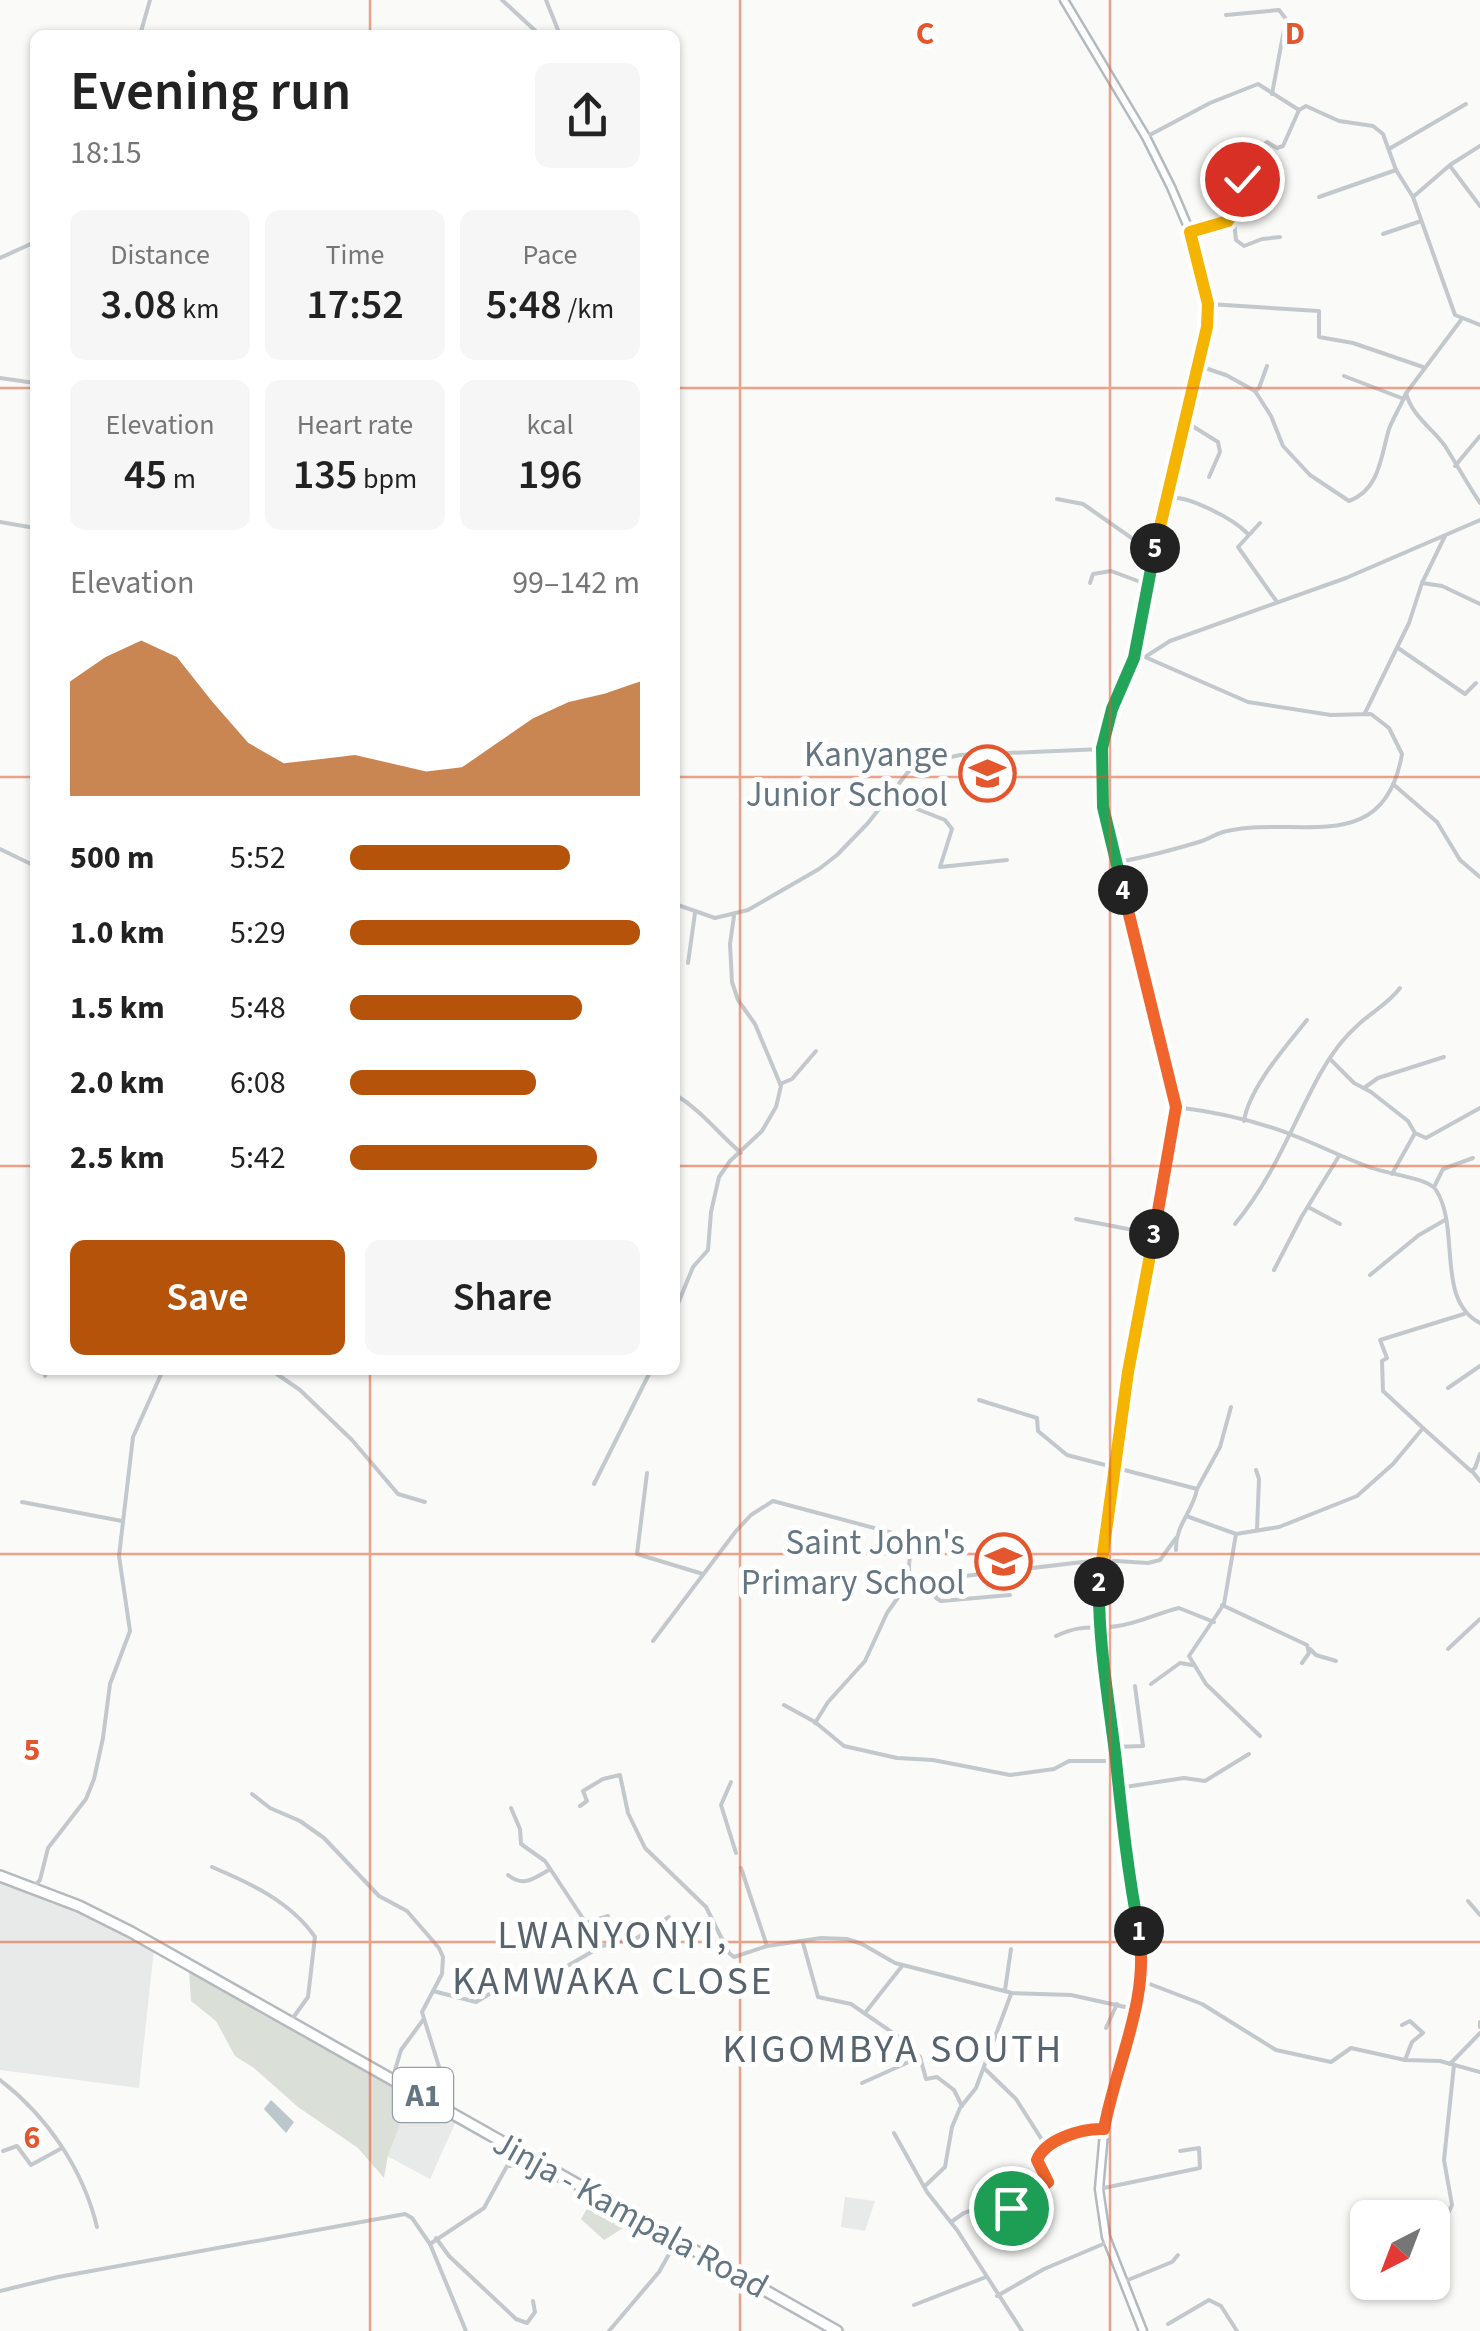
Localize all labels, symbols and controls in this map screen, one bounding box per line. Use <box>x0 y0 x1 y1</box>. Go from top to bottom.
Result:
text: C <box>916 11 934 57</box>
text: D <box>1285 11 1305 57</box>
text: Evening run <box>70 53 351 131</box>
button: share <box>535 63 640 168</box>
text: 18:15 <box>70 130 142 176</box>
pin <box>1200 137 1285 222</box>
icon: check <box>1215 152 1270 207</box>
text: Distance <box>110 235 210 275</box>
text: Time <box>326 235 385 275</box>
text: Pace <box>523 235 577 275</box>
text: 3.08 <box>101 275 177 335</box>
text: 17:52 <box>306 275 404 335</box>
text: 5:48 <box>486 275 562 335</box>
text: km <box>177 289 219 329</box>
text: /km <box>562 289 614 329</box>
text: Elevation <box>105 405 215 445</box>
text: Heart rate <box>297 405 413 445</box>
text: kcal <box>526 405 574 445</box>
text: 45 <box>124 445 167 505</box>
text: 135 <box>293 445 357 505</box>
text: 196 <box>518 445 582 505</box>
text: m <box>167 459 196 499</box>
text: bpm <box>357 459 417 499</box>
pin: 5 <box>1130 523 1180 573</box>
text: 5 <box>1148 528 1162 568</box>
text: Elevation <box>70 560 195 606</box>
text: 99–142 m <box>512 560 640 606</box>
place label: Kanyange Junior School <box>746 730 948 820</box>
school or university icon: Kanyange Junior School <box>957 744 1017 804</box>
text: 500 m <box>70 835 155 881</box>
text: 5:52 <box>230 835 286 881</box>
pin: 4 <box>1098 865 1148 915</box>
text: 4 <box>1116 870 1130 910</box>
text: 1.0 km <box>70 910 165 956</box>
text: 5:29 <box>230 910 286 956</box>
text: 1.5 km <box>70 985 165 1031</box>
text: 5:48 <box>230 985 286 1031</box>
text: 2.0 km <box>70 1060 165 1106</box>
text: 6:08 <box>230 1060 286 1106</box>
text: 2.5 km <box>70 1135 165 1181</box>
text: 5:42 <box>230 1135 286 1181</box>
pin: 3 <box>1129 1209 1179 1259</box>
text: 3 <box>1147 1214 1161 1254</box>
button: Save <box>70 1240 345 1355</box>
button: Share <box>365 1240 640 1355</box>
place label: Saint John's Primary School <box>741 1518 965 1608</box>
school or university icon: Saint John's Primary School <box>974 1532 1034 1592</box>
pin: 2 <box>1074 1557 1124 1607</box>
text: 2 <box>1092 1562 1106 1602</box>
text: 5 <box>24 1727 40 1773</box>
pin: 1 <box>1114 1906 1164 1956</box>
district label: LWANYONYI, KAMWAKA CLOSE <box>452 1907 774 2010</box>
text: 1 <box>1132 1911 1146 1951</box>
district label: KIGOMBYA SOUTH <box>722 2021 1064 2078</box>
road number: A1 <box>393 2068 453 2122</box>
text: 6 <box>24 2115 40 2161</box>
street label: Jinja - Kampala Road <box>484 2118 777 2311</box>
pin <box>969 2166 1054 2251</box>
icon: arrive <box>984 2181 1039 2236</box>
north arrow <box>1350 2200 1450 2300</box>
map controls <box>1350 2200 1450 2300</box>

